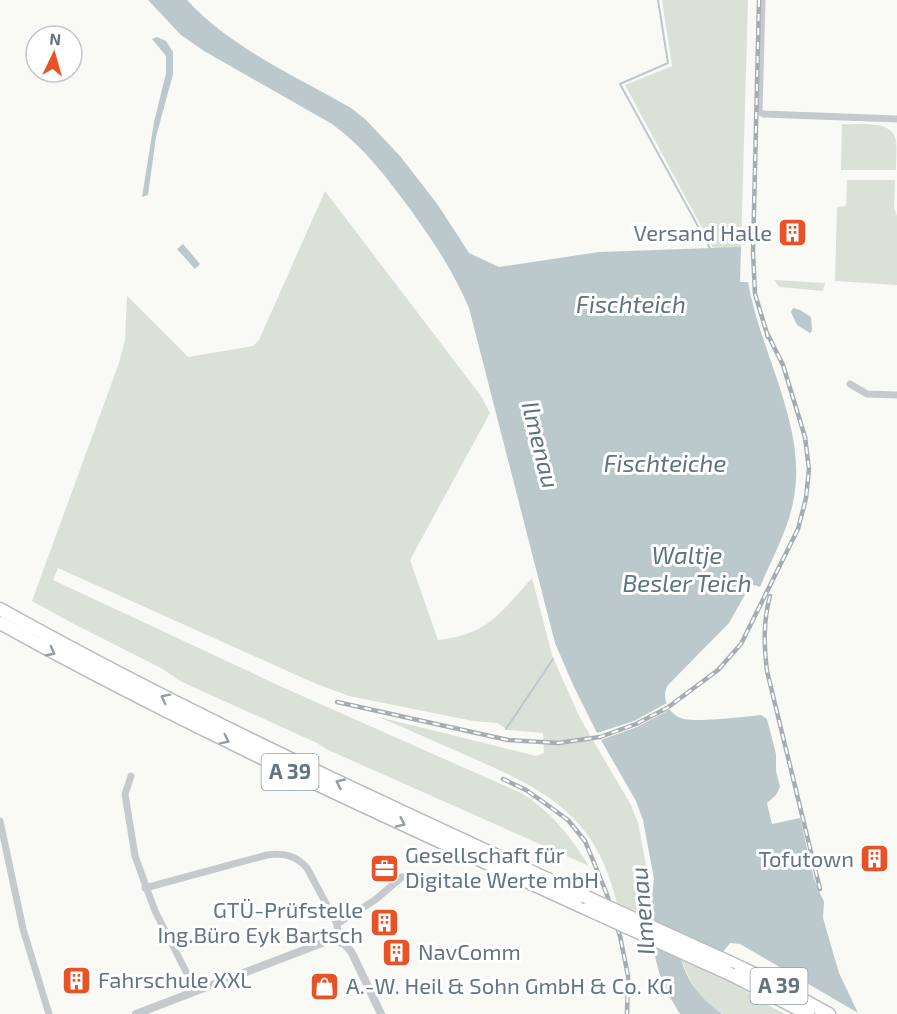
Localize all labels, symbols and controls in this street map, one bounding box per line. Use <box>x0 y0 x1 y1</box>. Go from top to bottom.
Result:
north arrow <box>24 24 84 84</box>
text: N <box>49 29 62 49</box>
building icon: Versand Halle <box>777 217 809 249</box>
place label: Versand Halle <box>634 219 772 245</box>
water label: Fischteich <box>576 289 686 318</box>
water label: Ilmenau <box>517 398 566 491</box>
water label: Fischteiche <box>604 448 726 477</box>
water label: Waltje Besler Teich <box>622 540 752 597</box>
one-way arrow <box>45 645 55 656</box>
one-way arrow <box>160 693 171 705</box>
one-way arrow <box>218 733 229 745</box>
road number: A 39 <box>262 754 318 790</box>
one-way arrow <box>336 778 347 790</box>
one-way arrow <box>395 816 406 828</box>
place label: Gesellschaft für Digitale Werte mbH <box>405 841 599 892</box>
building icon: Tofutown <box>859 843 891 875</box>
place label: Tofutown <box>759 845 854 871</box>
office icon: Gesellschaft für Digitale Werte mbH <box>368 852 400 884</box>
water label: Ilmenau <box>623 866 660 956</box>
place label: GTÜ-Prüfstelle Ing.Büro Eyk Bartsch <box>158 896 363 947</box>
building icon: GTÜ-Prüfstelle Ing.Büro Eyk Bartsch <box>368 907 400 939</box>
building icon: NavComm <box>381 936 413 968</box>
place label: NavComm <box>418 938 521 964</box>
building icon: Fahrschule XXL <box>61 964 93 996</box>
place label: Fahrschule XXL <box>98 966 252 992</box>
road number: A 39 <box>750 968 808 1004</box>
shop icon: A.-W. Heil & Sohn GmbH & Co. KG <box>309 970 341 1002</box>
place label: A.-W. Heil & Sohn GmbH & Co. KG <box>346 972 673 998</box>

